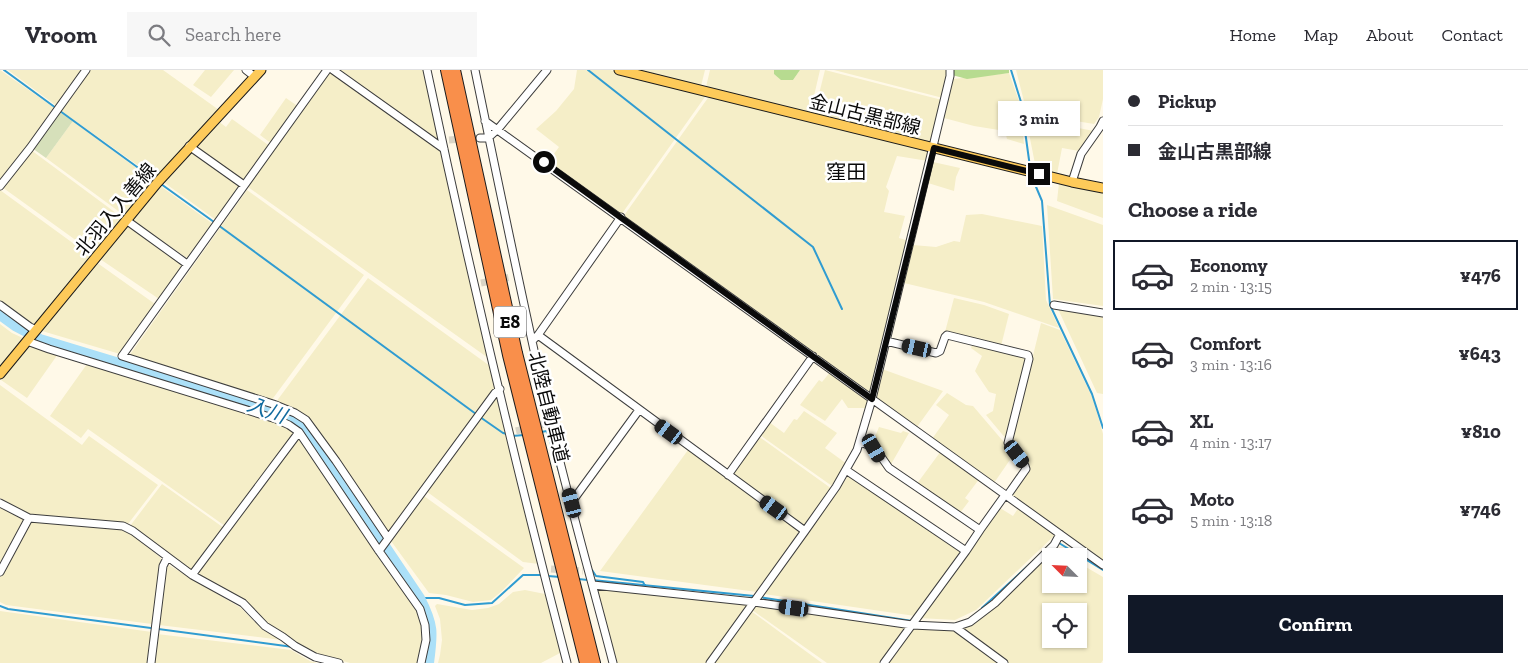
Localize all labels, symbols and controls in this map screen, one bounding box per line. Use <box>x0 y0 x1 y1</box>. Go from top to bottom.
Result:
search box <box>127 12 477 57</box>
text: Vroom <box>25 20 97 49</box>
icon: search <box>145 21 173 49</box>
text: Search here <box>185 23 281 46</box>
text: Home <box>1229 24 1276 46</box>
text: Map <box>1304 24 1338 46</box>
text: About <box>1366 24 1413 46</box>
text: Contact <box>1441 24 1503 46</box>
street label: 金山古黒部線 <box>807 90 923 139</box>
text: Pickup <box>1158 90 1216 113</box>
callout: 3 min <box>998 102 1080 136</box>
text: 3 min <box>1019 109 1059 128</box>
text: 金山古黒部線 <box>1158 140 1272 163</box>
route start <box>533 151 555 173</box>
street label: 北羽入入善線 <box>70 158 161 260</box>
district label: 窪田 <box>826 160 866 184</box>
route end <box>1028 163 1050 185</box>
text: Choose a ride <box>1128 196 1258 223</box>
icon: car <box>1130 253 1175 298</box>
text: Economy <box>1190 254 1268 277</box>
text: ¥476 <box>1460 264 1501 287</box>
text: 2 min · 13:15 <box>1190 277 1272 296</box>
road number: E8 <box>494 306 526 338</box>
icon: car <box>1130 331 1175 376</box>
text: Comfort <box>1190 332 1261 355</box>
car <box>900 337 933 359</box>
text: ¥643 <box>1459 342 1501 365</box>
street label: 北陸自動車道 <box>524 349 573 465</box>
text: 3 min · 13:16 <box>1190 355 1272 374</box>
water label: 入川 <box>244 392 292 429</box>
icon: car <box>1130 409 1175 454</box>
text: XL <box>1190 410 1213 433</box>
car <box>652 417 685 447</box>
text: ¥810 <box>1461 420 1501 443</box>
car <box>860 431 887 465</box>
text: 4 min · 13:17 <box>1190 433 1271 452</box>
car <box>1001 438 1032 470</box>
car <box>560 487 583 519</box>
icon: car <box>1130 487 1175 532</box>
text: Moto <box>1190 488 1234 511</box>
car <box>757 493 790 523</box>
text: ¥746 <box>1460 498 1501 521</box>
text: 5 min · 13:18 <box>1190 511 1272 530</box>
north arrow <box>1042 548 1088 592</box>
map controls <box>1042 548 1087 648</box>
button: Confirm <box>1128 595 1503 653</box>
car <box>778 598 809 618</box>
button: locate <box>1042 603 1087 648</box>

